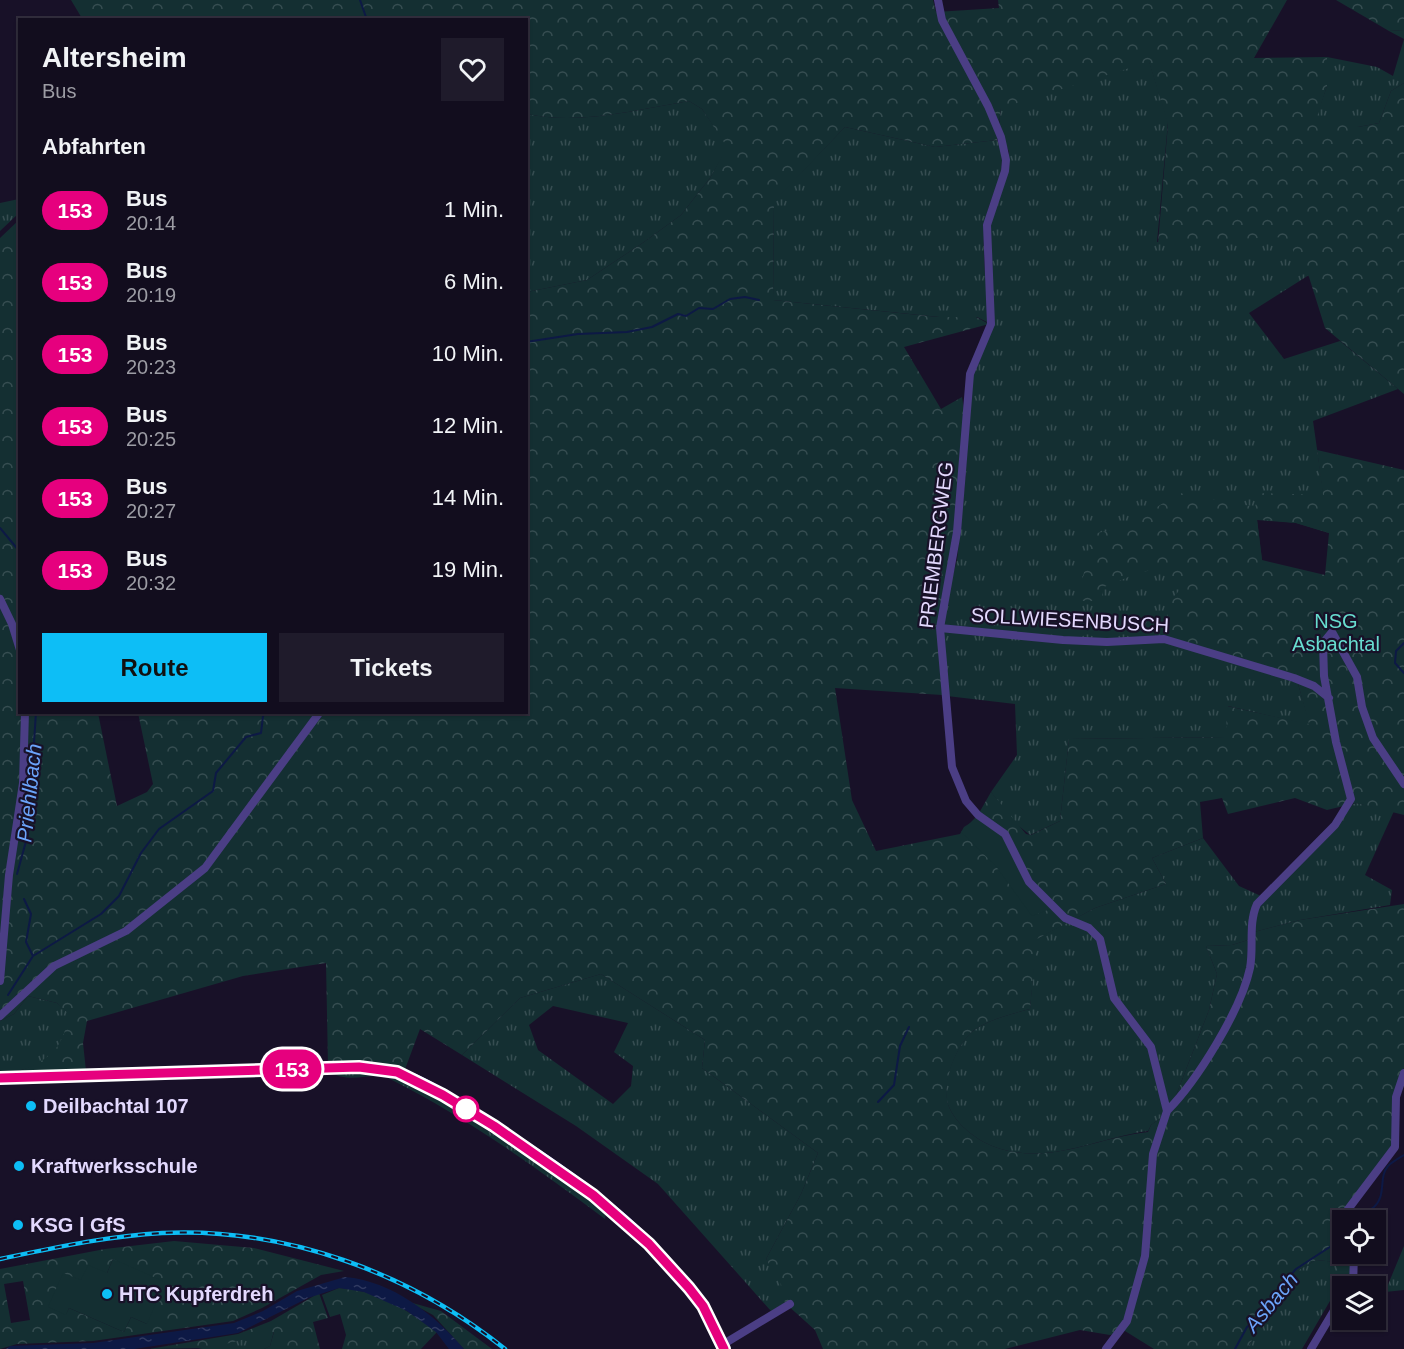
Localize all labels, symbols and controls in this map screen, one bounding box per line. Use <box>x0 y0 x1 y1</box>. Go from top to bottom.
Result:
button: heart <box>441 38 504 101</box>
text: Altersheim <box>42 42 187 73</box>
text: Bus <box>42 80 76 102</box>
text: Abfahrten <box>42 134 146 159</box>
text: Bus <box>126 186 168 211</box>
text: 1 Min. <box>444 197 504 222</box>
text: 153 <box>57 199 93 222</box>
text: 20:14 <box>126 212 176 234</box>
text: Bus <box>126 258 168 283</box>
text: 6 Min. <box>444 269 504 294</box>
text: 153 <box>57 271 93 294</box>
text: 20:19 <box>126 284 176 306</box>
text: Bus <box>126 330 168 355</box>
text: 10 Min. <box>432 341 504 366</box>
text: 153 <box>57 343 93 366</box>
text: 20:23 <box>126 356 176 378</box>
text: Bus <box>126 402 168 427</box>
text: 12 Min. <box>432 413 504 438</box>
text: 153 <box>57 415 93 438</box>
text: 20:25 <box>126 428 176 450</box>
street label: PRIEMBERGWEG <box>915 460 957 630</box>
text: Bus <box>126 474 168 499</box>
text: 14 Min. <box>432 485 504 510</box>
text: 153 <box>57 487 93 510</box>
text: 20:27 <box>126 500 176 522</box>
text: Bus <box>126 546 168 571</box>
text: 19 Min. <box>432 557 504 582</box>
text: 153 <box>57 559 93 582</box>
text: 20:32 <box>126 572 176 594</box>
street label: SOLLWIESENBUSCH <box>970 604 1170 636</box>
park label: NSG Asbachtal <box>1292 610 1380 655</box>
button: Route <box>42 633 267 702</box>
button: Tickets <box>279 633 504 702</box>
water label: Priehlbach <box>12 742 46 844</box>
line badge: 153 <box>258 1050 326 1088</box>
text: 153 <box>274 1058 310 1081</box>
place label: Deilbachtal 107 <box>43 1095 189 1117</box>
unlabelled marker <box>453 1096 479 1122</box>
marker: Deilbachtal 107 <box>24 1099 38 1113</box>
place label: Kraftwerksschule <box>31 1155 198 1177</box>
marker: Kraftwerksschule <box>12 1159 26 1173</box>
map controls <box>1332 1210 1386 1330</box>
button: locate <box>1332 1210 1386 1264</box>
place label: KSG | GfS <box>30 1214 126 1236</box>
marker: KSG | GfS <box>11 1218 25 1232</box>
water label: Asbach <box>1238 1268 1302 1338</box>
button: layers <box>1332 1276 1386 1330</box>
place label: HTC Kupferdreh <box>119 1283 273 1305</box>
marker: HTC Kupferdreh <box>100 1287 114 1301</box>

